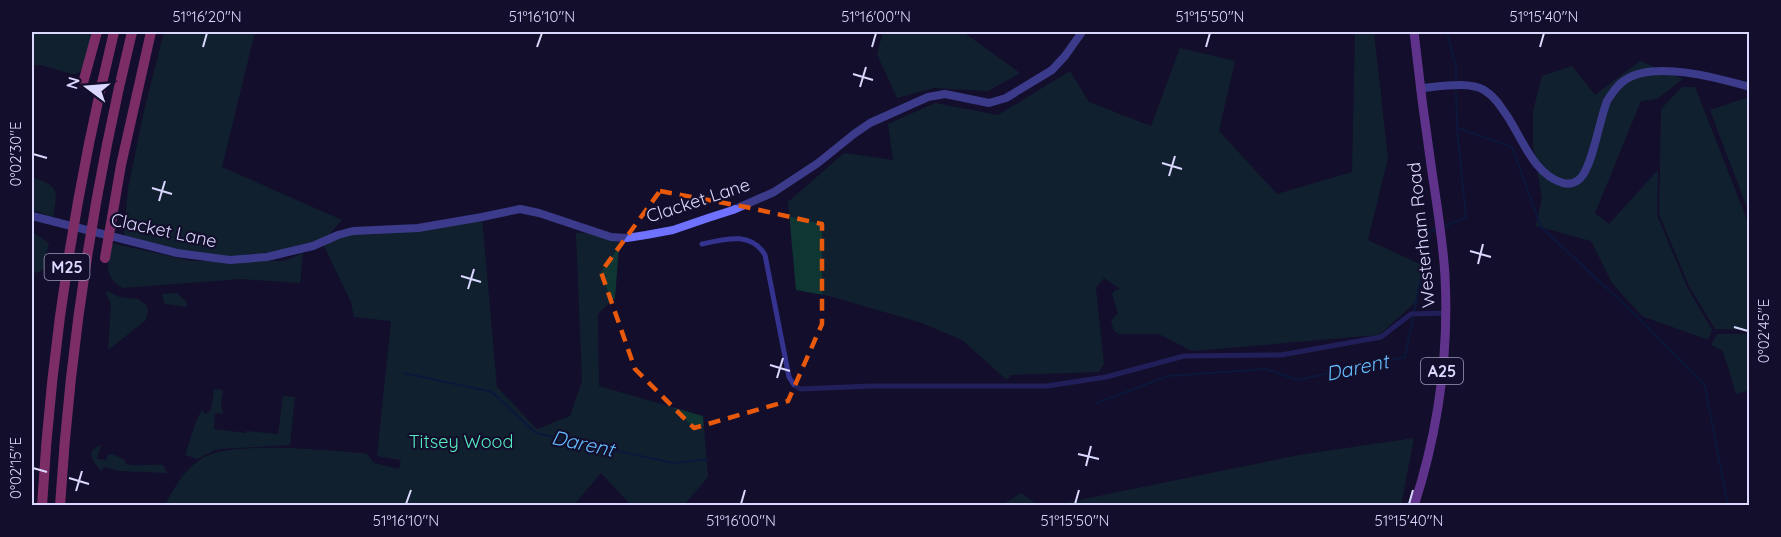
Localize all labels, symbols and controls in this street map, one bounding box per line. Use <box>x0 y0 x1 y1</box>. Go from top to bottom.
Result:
text: 51°16'20"N <box>172 7 242 26</box>
text: 51°16'10"N <box>509 7 575 26</box>
text: 51°16'00"N <box>841 7 911 26</box>
text: 51°15'50"N <box>1175 7 1245 26</box>
text: 51°15'40"N <box>1510 7 1578 26</box>
north arrow <box>57 57 117 117</box>
text: N <box>61 74 84 91</box>
text: 0°02'30"E <box>6 121 25 187</box>
street label: Westerham Road <box>1402 161 1440 309</box>
street label: Clacket Lane <box>643 172 753 228</box>
street label: Clacket Lane <box>109 208 219 252</box>
road number: M25 <box>44 254 90 280</box>
text: 0°02'45"E <box>1754 299 1773 363</box>
water label: Darent <box>1323 348 1393 386</box>
road number: A25 <box>1421 358 1463 384</box>
water label: Darent <box>549 424 619 462</box>
park label: Titsey Wood <box>409 430 513 453</box>
text: 0°02'15"E <box>6 437 25 499</box>
text: 51°16'10"N <box>373 511 439 530</box>
text: 51°16'00"N <box>706 511 776 530</box>
text: 51°15'50"N <box>1040 511 1110 530</box>
text: 51°15'40"N <box>1375 511 1443 530</box>

